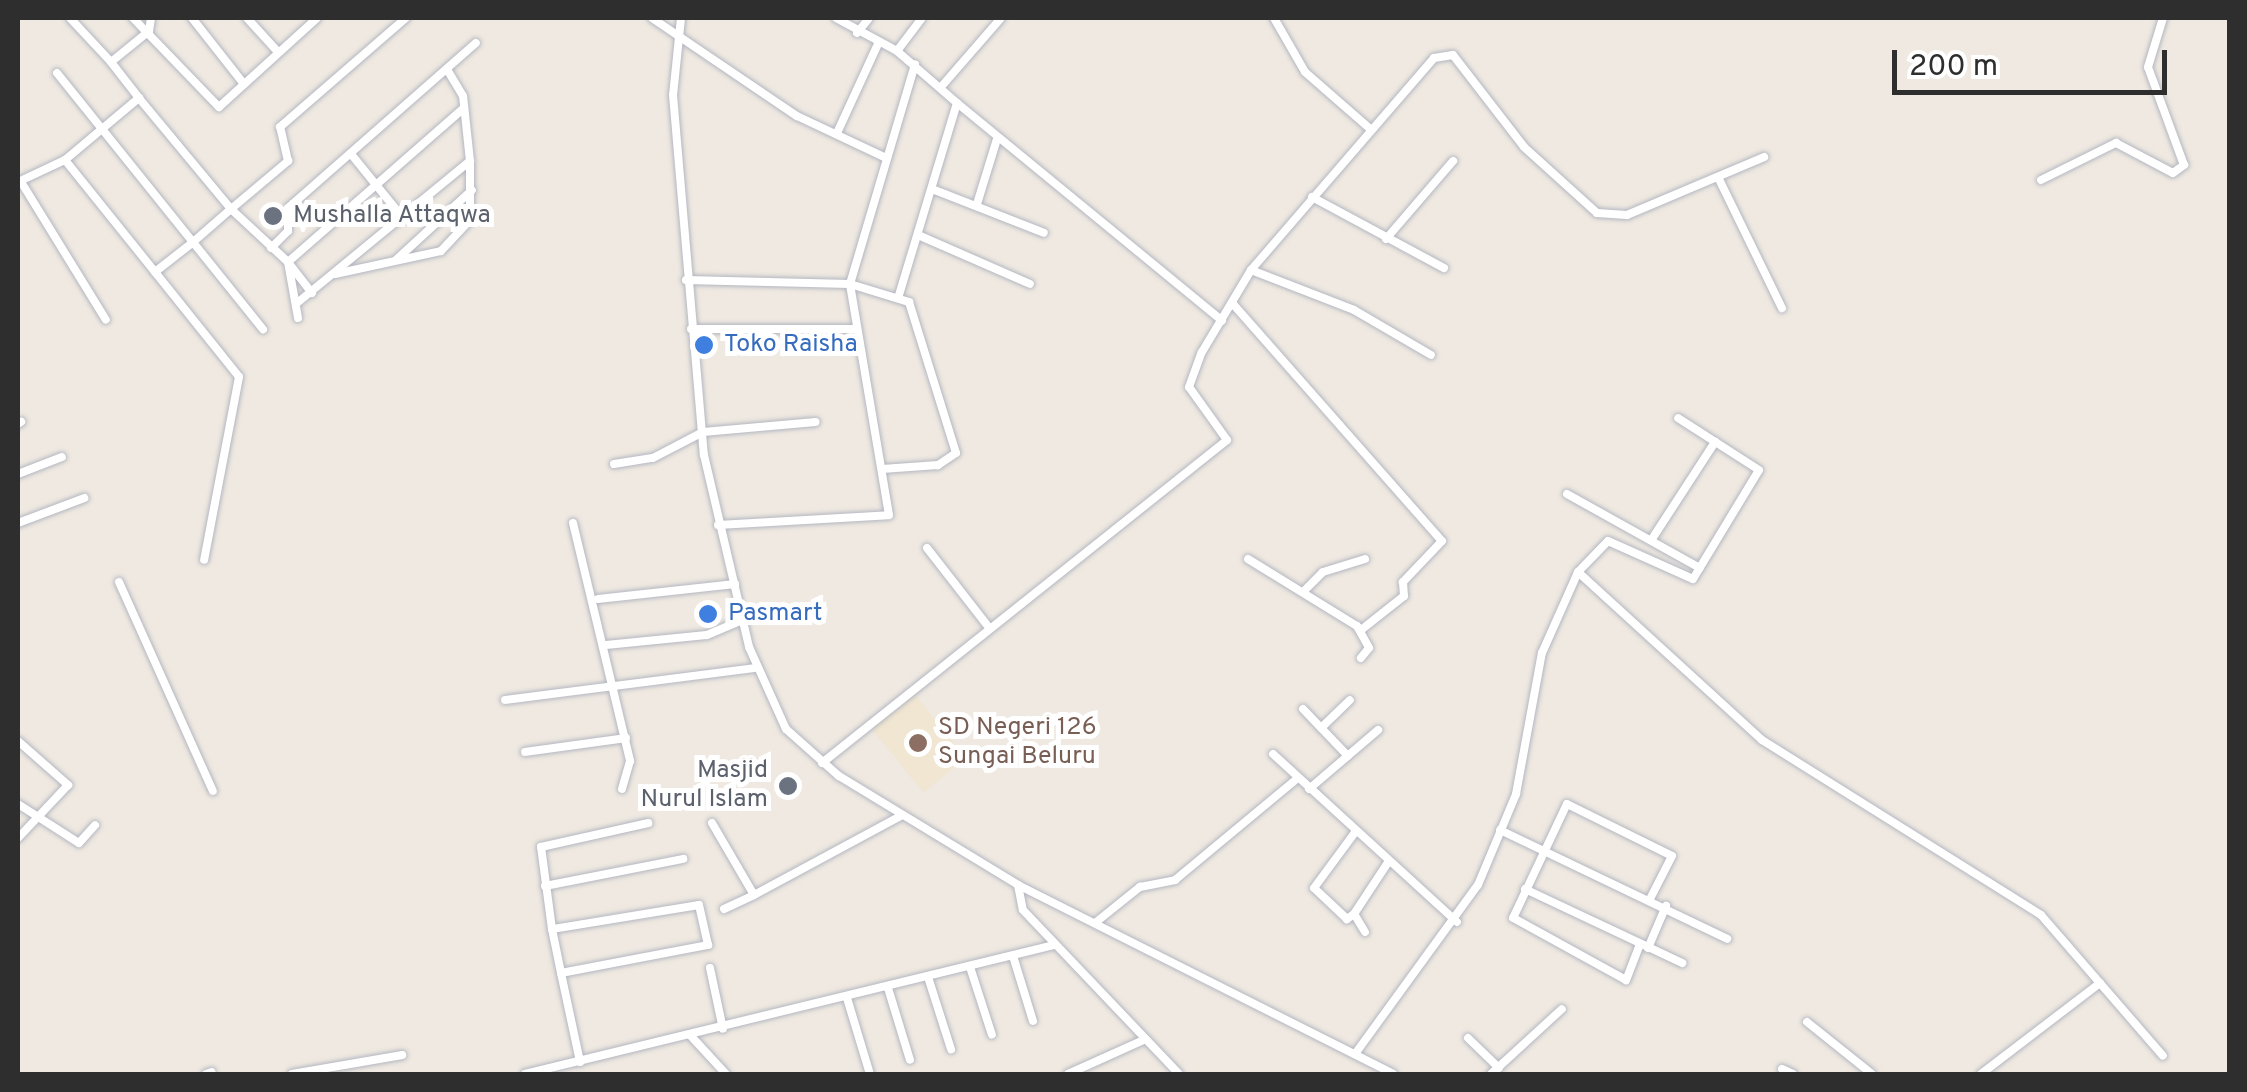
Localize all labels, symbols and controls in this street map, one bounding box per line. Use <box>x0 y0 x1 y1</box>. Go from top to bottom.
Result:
scale bar <box>1897 30 2172 92</box>
text: 200 m <box>1909 49 1998 86</box>
place label: Mushalla Attaqwa <box>293 201 492 231</box>
marker: Mushalla Attaqwa <box>262 205 284 227</box>
place label: Toko Raisha <box>724 330 858 360</box>
marker: Toko Raisha <box>693 334 715 356</box>
place label: Pasmart <box>728 599 822 629</box>
marker: Pasmart <box>697 603 719 625</box>
place label: SD Negeri 126 Sungai Beluru <box>938 714 1097 773</box>
marker: SD Negeri 126 Sungai Beluru <box>907 732 929 754</box>
place label: Masjid Nurul Islam <box>641 757 768 816</box>
marker: Masjid Nurul Islam <box>777 775 799 797</box>

